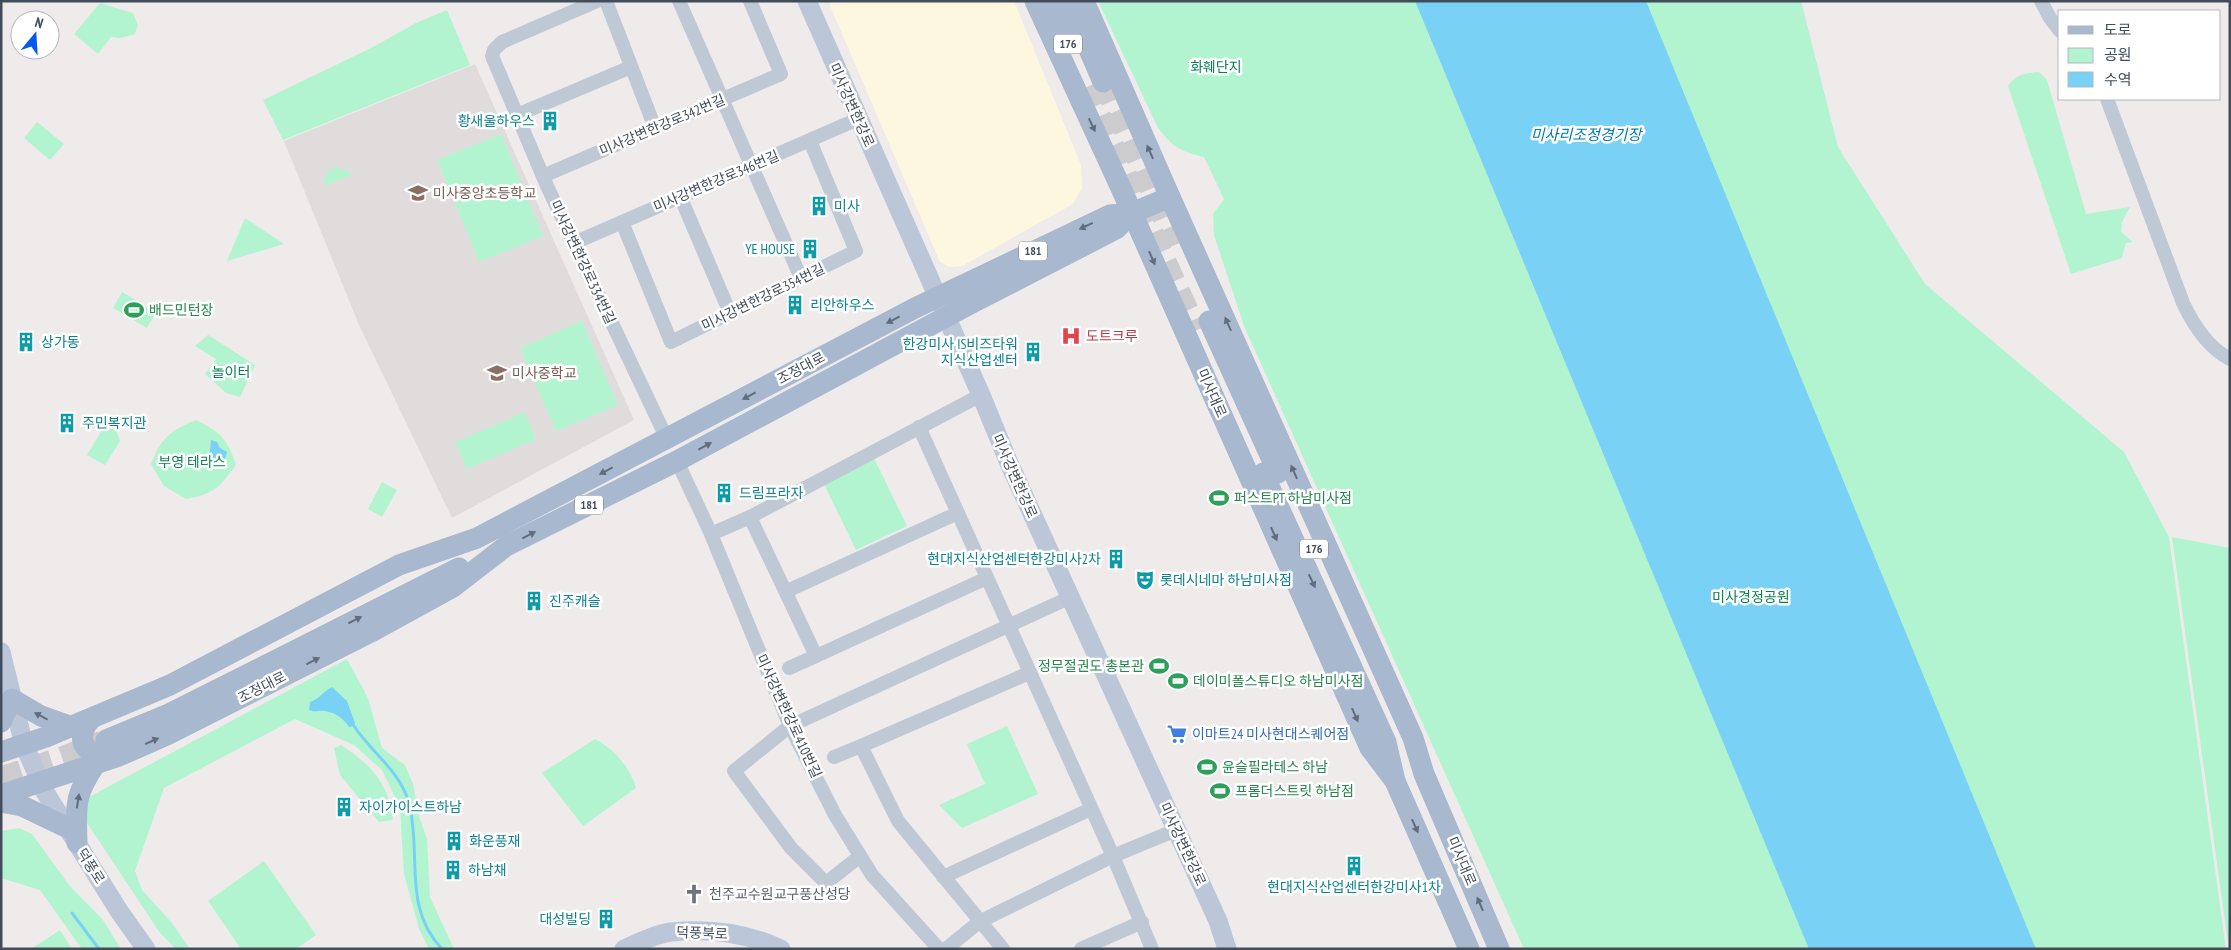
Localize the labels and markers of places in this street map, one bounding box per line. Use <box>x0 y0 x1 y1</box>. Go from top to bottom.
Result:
building icon: 황새울하우스 <box>539 110 561 132</box>
place label: 황새울하우스 <box>458 112 535 130</box>
school or university icon: 미사중앙초등학교 <box>407 182 429 204</box>
place label: 미사중앙초등학교 <box>433 184 536 202</box>
building icon: 미사 <box>808 195 830 217</box>
place label: 미사 <box>834 197 860 215</box>
building icon: YE HOUSE <box>799 238 821 260</box>
place label: YE HOUSE <box>745 240 795 258</box>
building icon: 리안하우스 <box>784 294 806 316</box>
place label: 리안하우스 <box>810 296 875 314</box>
sports icon: 배드민턴장 <box>123 299 145 321</box>
place label: 배드민턴장 <box>149 301 214 319</box>
hospital icon: 도트크루 <box>1060 325 1082 347</box>
place label: 도트크루 <box>1086 327 1138 345</box>
building icon: 상가동 <box>15 331 37 353</box>
place label: 상가동 <box>41 333 80 351</box>
place label: 한강미사 IS비즈타워 지식산업센터 <box>903 335 1018 369</box>
building icon: 한강미사 IS비즈타워 지식산업센터 <box>1022 341 1044 363</box>
school or university icon: 미사중학교 <box>486 362 508 384</box>
place label: 미사중학교 <box>512 364 577 382</box>
building icon: 주민복지관 <box>56 412 78 434</box>
place label: 주민복지관 <box>82 414 147 432</box>
building icon: 드림프라자 <box>713 482 735 504</box>
place label: 드림프라자 <box>739 484 804 502</box>
sports icon: 퍼스트PT 하남미사점 <box>1208 487 1230 509</box>
place label: 퍼스트PT 하남미사점 <box>1234 489 1352 507</box>
building icon: 현대지식산업센터한강미사2차 <box>1105 548 1127 570</box>
place label: 현대지식산업센터한강미사2차 <box>927 550 1101 568</box>
theatre icon: 롯데시네마 하남미사점 <box>1134 569 1156 591</box>
place label: 롯데시네마 하남미사점 <box>1160 571 1292 589</box>
building icon: 진주캐슬 <box>523 590 545 612</box>
place label: 진주캐슬 <box>549 592 601 610</box>
sports icon: 정무절권도 총본관 <box>1148 655 1170 677</box>
place label: 정무절권도 총본관 <box>1038 657 1144 675</box>
sports icon: 데이미폴스튜디오 하남미사점 <box>1167 670 1189 692</box>
place label: 데이미폴스튜디오 하남미사점 <box>1193 672 1363 690</box>
supermarket icon: 이마트24 미사현대스퀘어점 <box>1166 723 1188 745</box>
place label: 이마트24 미사현대스퀘어점 <box>1192 725 1349 743</box>
sports icon: 윤슬필라테스 하남 <box>1196 756 1218 778</box>
place label: 윤슬필라테스 하남 <box>1222 758 1328 776</box>
sports icon: 프롬더스트릿 하남점 <box>1209 780 1231 802</box>
place label: 프롬더스트릿 하남점 <box>1235 782 1354 800</box>
building icon: 자이가이스트하남 <box>333 796 355 818</box>
place label: 자이가이스트하남 <box>359 798 462 816</box>
building icon: 화운풍재 <box>443 830 465 852</box>
place label: 화운풍재 <box>469 832 521 850</box>
building icon: 현대지식산업센터한강미사1차 <box>1343 855 1365 877</box>
building icon: 하남채 <box>442 859 464 881</box>
place label: 하남채 <box>468 861 507 879</box>
place label: 현대지식산업센터한강미사1차 <box>1267 878 1441 896</box>
church icon: 천주교수원교구풍산성당 <box>683 883 705 905</box>
place label: 천주교수원교구풍산성당 <box>709 885 851 903</box>
building icon: 대성빌딩 <box>595 908 617 930</box>
place label: 대성빌딩 <box>539 910 591 928</box>

